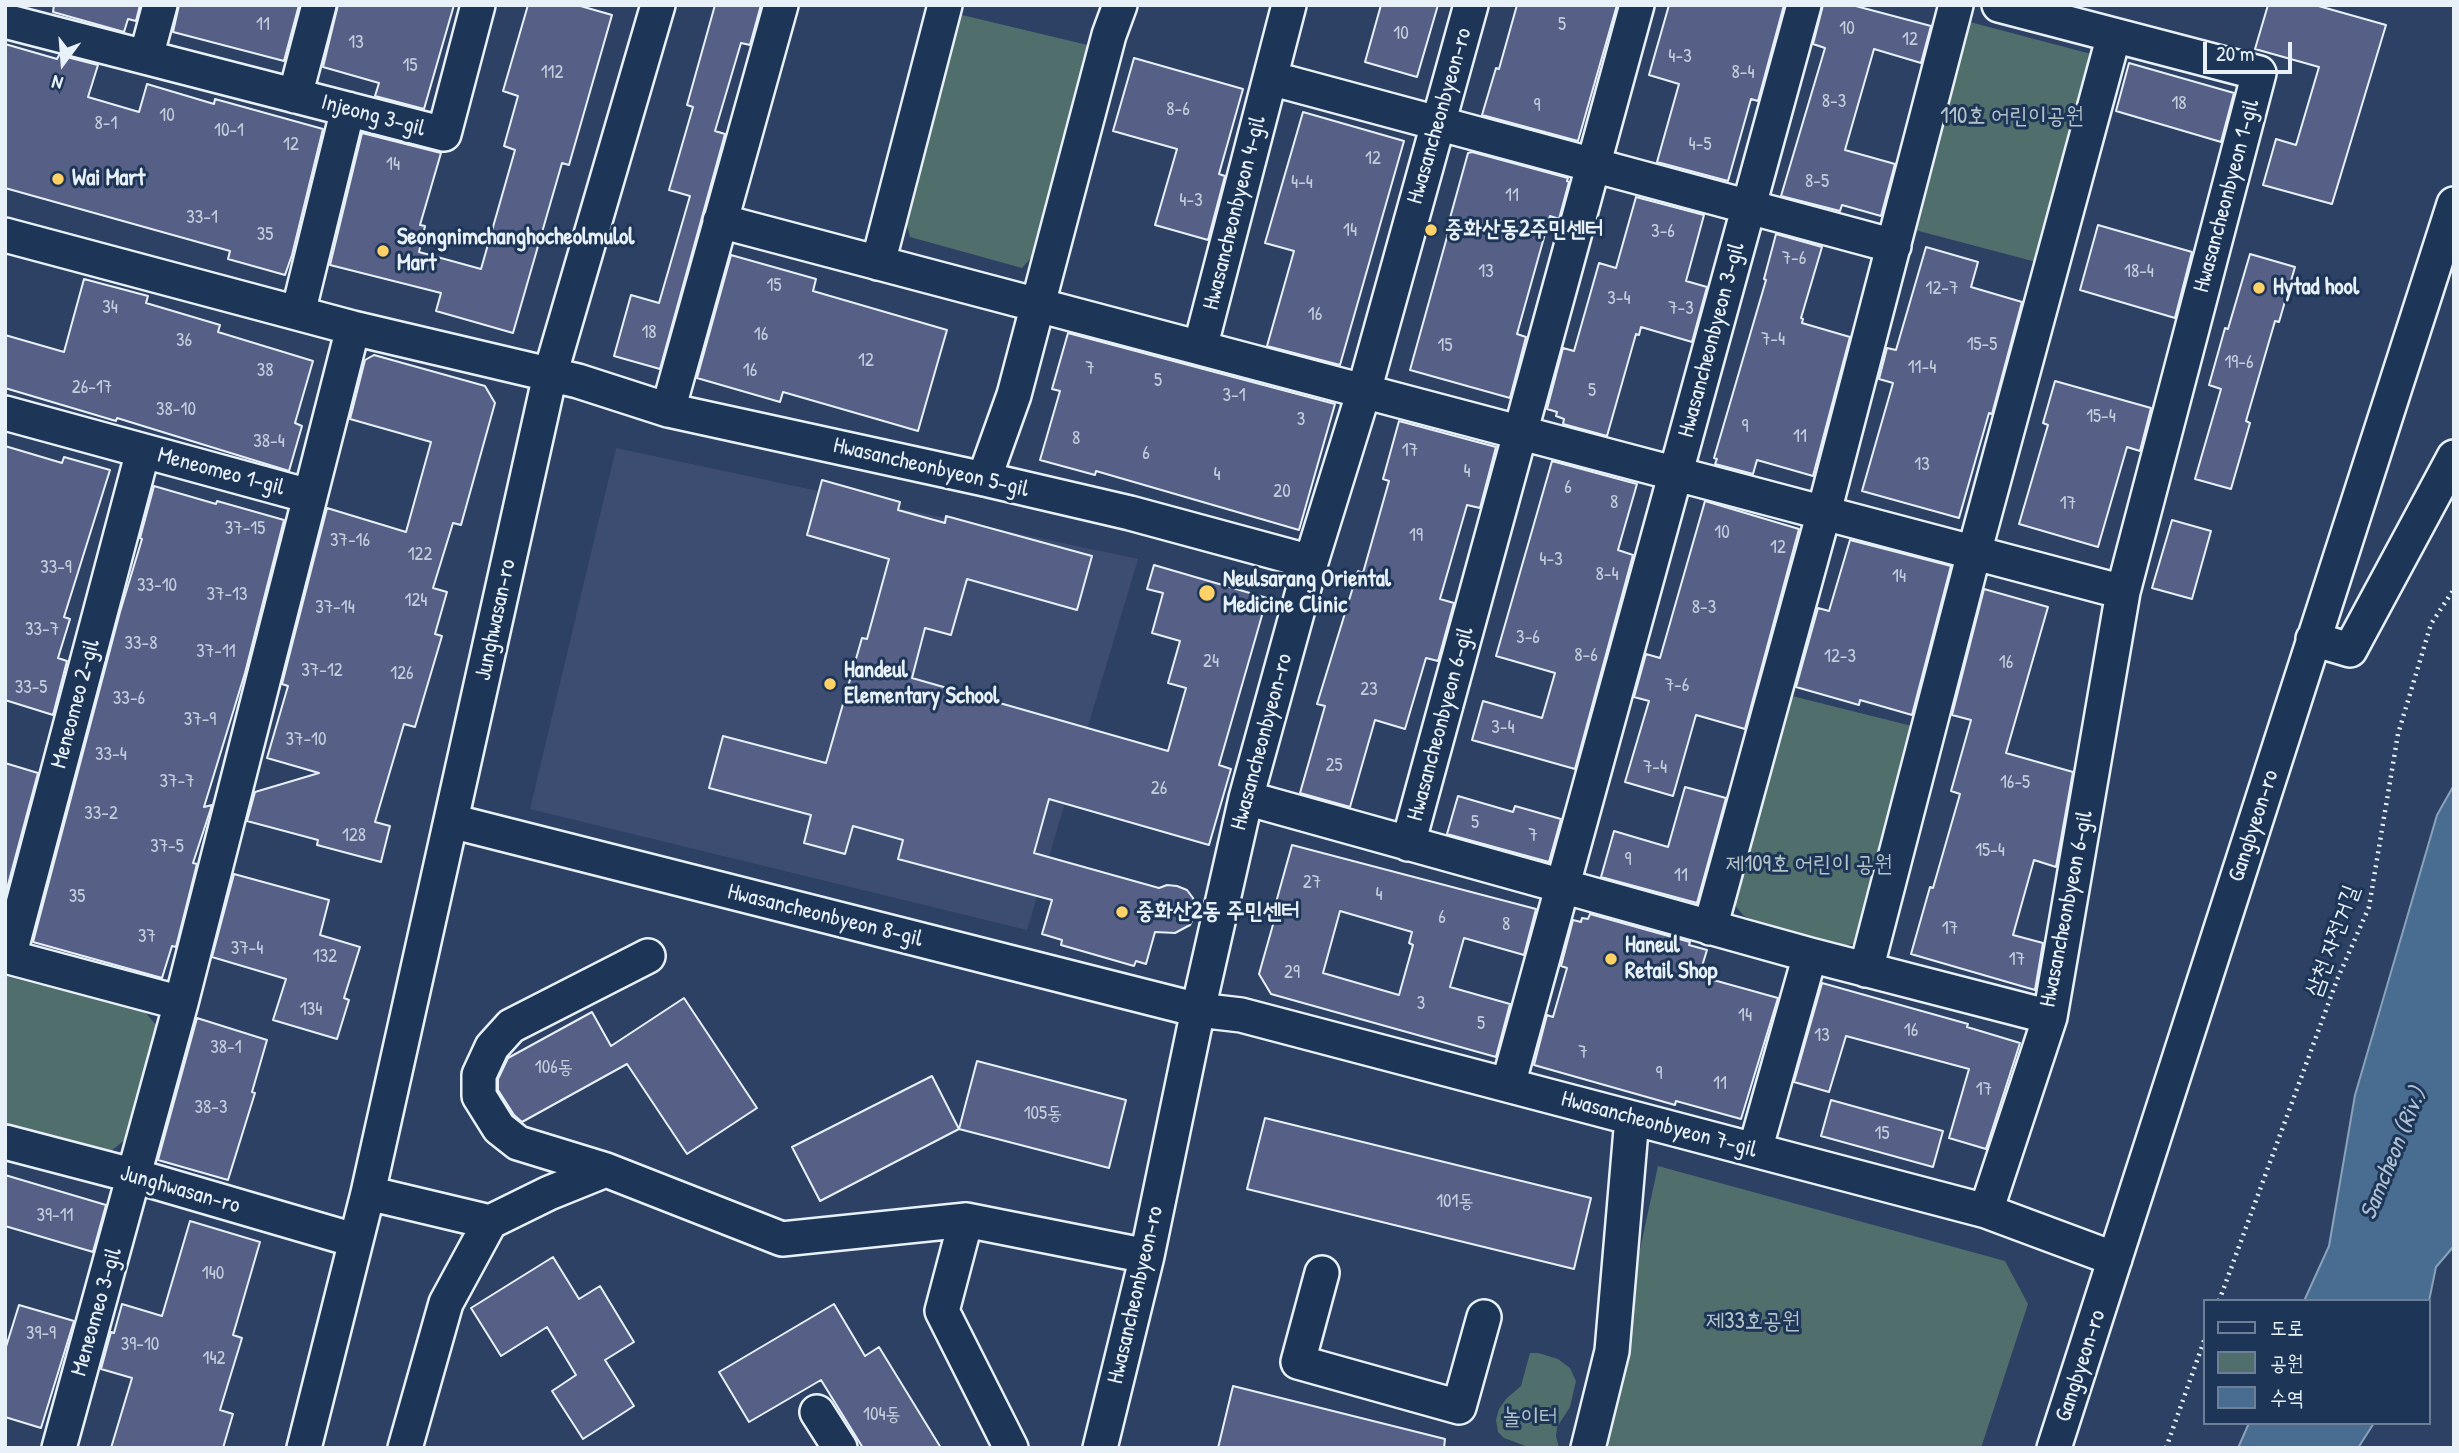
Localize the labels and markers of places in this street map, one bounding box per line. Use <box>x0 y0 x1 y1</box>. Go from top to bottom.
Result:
place label: Wai Mart <box>72 165 145 193</box>
marker: Wai Mart <box>50 171 66 187</box>
place label: 중화산동2주민센터 <box>1445 216 1604 244</box>
marker: 중화산동2주민센터 <box>1423 222 1439 238</box>
place label: Seongnimchanghocheolmulol Mart <box>397 224 634 278</box>
marker: Seongnimchanghocheolmulol Mart <box>375 243 391 259</box>
place label: Hytad hool <box>2273 274 2359 302</box>
marker: Hytad hool <box>2251 280 2267 296</box>
place label: Neulsarang Oriental Medicine Clinic <box>1223 566 1391 620</box>
marker: Neulsarang Oriental Medicine Clinic <box>1197 583 1217 603</box>
place label: Handeul Elementary School <box>844 657 999 711</box>
marker: Handeul Elementary School <box>822 676 838 692</box>
place label: 중화산2동 주민센터 <box>1136 898 1300 926</box>
marker: 중화산2동 주민센터 <box>1114 904 1130 920</box>
place label: Haneul Retail Shop <box>1625 932 1717 986</box>
marker: Haneul Retail Shop <box>1603 951 1619 967</box>

